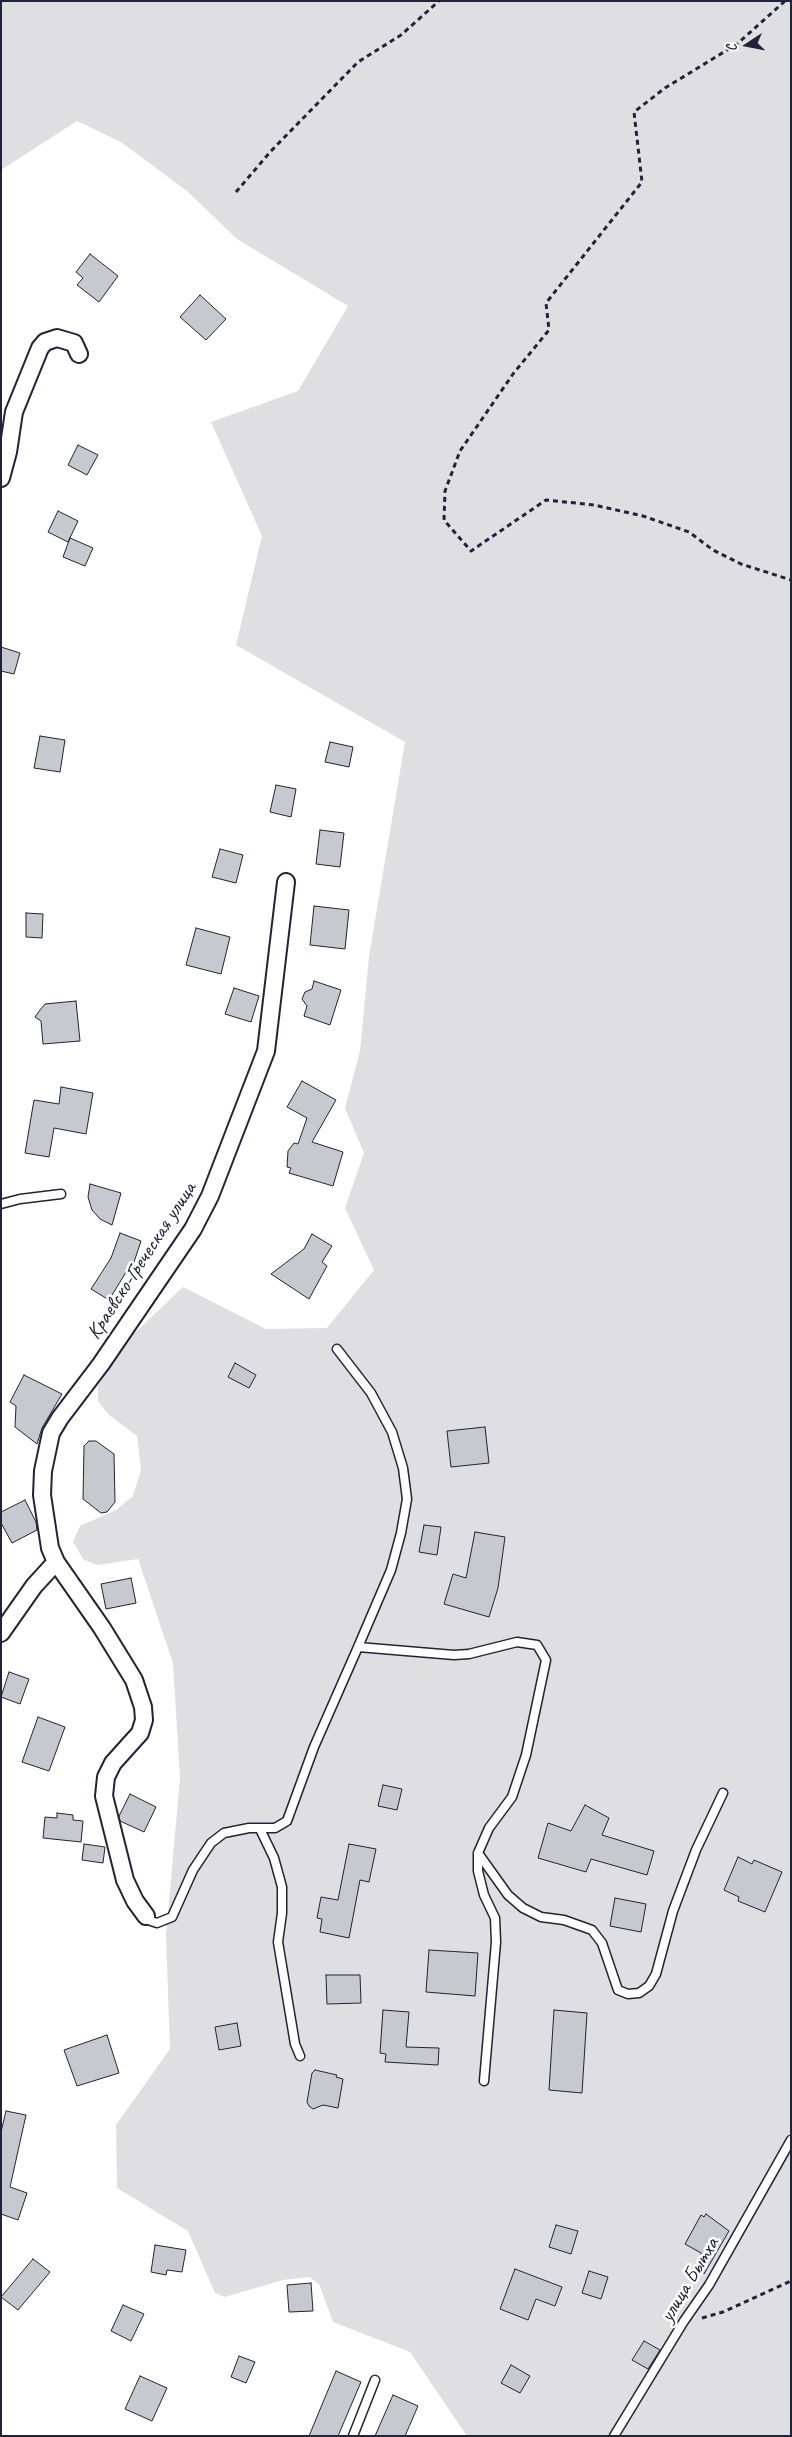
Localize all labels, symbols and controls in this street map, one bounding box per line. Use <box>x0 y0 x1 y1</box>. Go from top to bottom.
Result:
north arrow <box>722 20 772 70</box>
text: С <box>723 43 741 53</box>
street label: Краевско-Греческая улица <box>82 1178 202 1344</box>
street label: улица Бытха <box>655 2233 725 2327</box>

